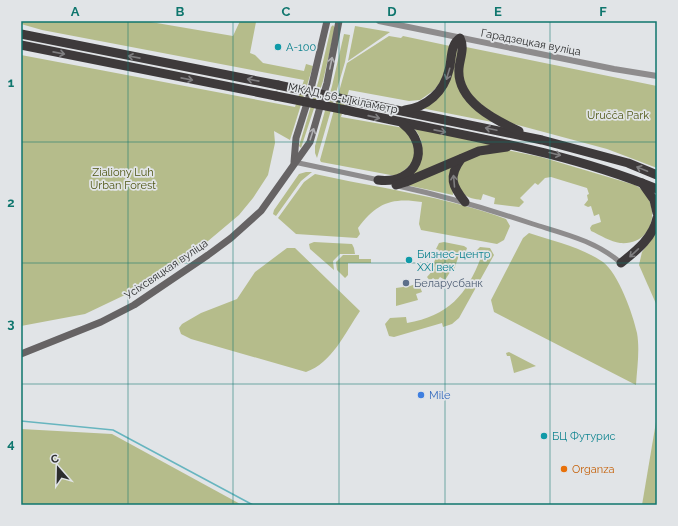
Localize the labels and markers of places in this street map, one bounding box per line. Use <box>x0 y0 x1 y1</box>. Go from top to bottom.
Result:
place label: A-100 <box>286 41 316 54</box>
marker: A-100 <box>273 42 283 52</box>
place label: Бизнес-центр XXI век <box>417 248 491 274</box>
marker: Бизнес-центр XXI век <box>404 255 414 265</box>
place label: Беларусбанк <box>414 277 483 290</box>
marker: Беларусбанк <box>401 278 411 288</box>
place label: Mile <box>429 389 451 402</box>
marker: Mile <box>416 390 426 400</box>
place label: БЦ Футурис <box>552 430 615 443</box>
marker: БЦ Футурис <box>539 431 549 441</box>
place label: Organza <box>572 463 615 476</box>
marker: Organza <box>559 464 569 474</box>

